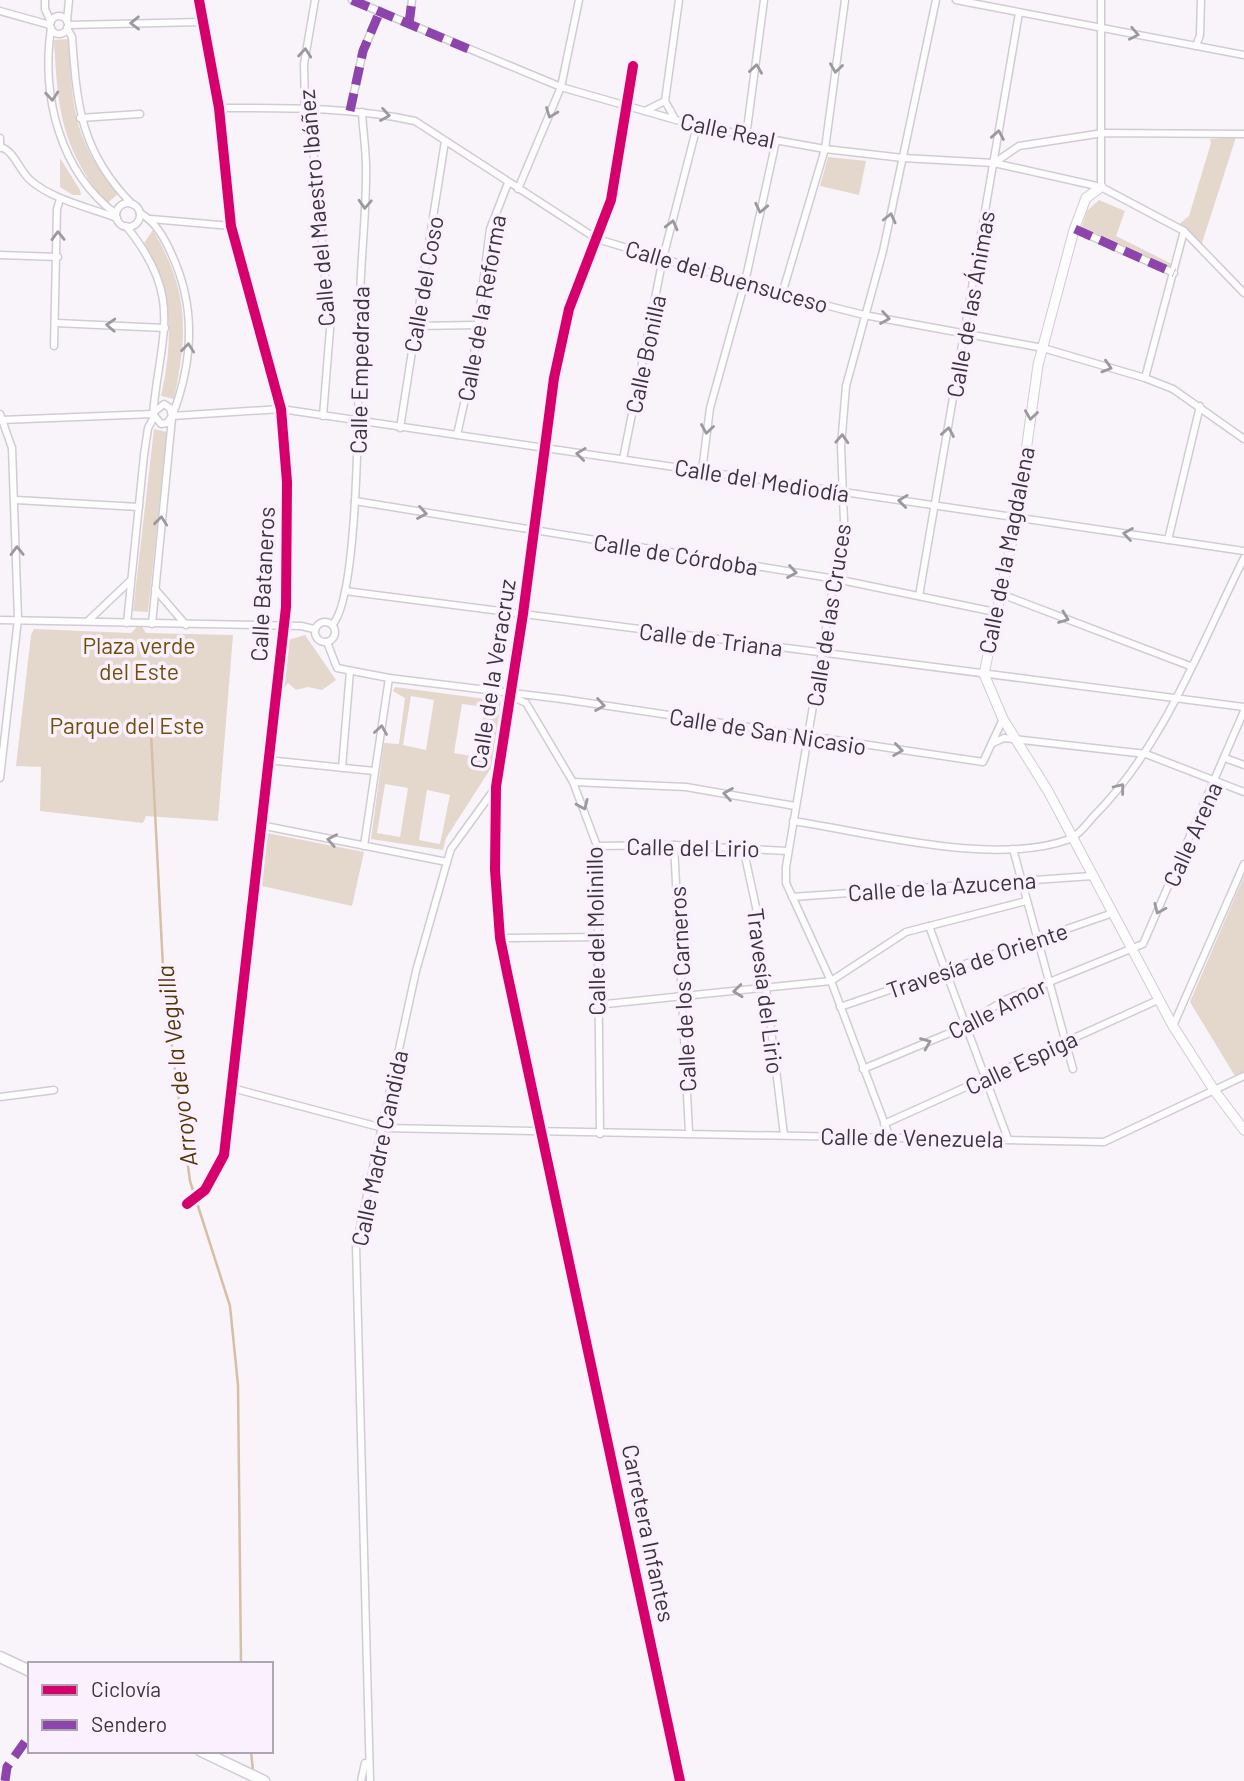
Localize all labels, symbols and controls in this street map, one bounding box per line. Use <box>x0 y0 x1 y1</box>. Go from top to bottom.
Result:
one-way arrow <box>129 16 140 31</box>
one-way arrow <box>1128 26 1140 41</box>
one-way arrow <box>297 47 312 58</box>
one-way arrow <box>829 62 844 73</box>
one-way arrow <box>748 64 763 75</box>
street label: Calle del Maestro Ibáñez <box>292 88 340 328</box>
one-way arrow <box>44 91 59 102</box>
street label: Calle Real <box>678 106 778 154</box>
one-way arrow <box>379 107 391 122</box>
one-way arrow <box>545 107 559 119</box>
one-way arrow <box>990 129 1005 141</box>
one-way arrow <box>357 199 372 210</box>
one-way arrow <box>755 202 770 214</box>
street label: Calle de las Ánimas <box>940 208 1000 400</box>
one-way arrow <box>882 212 896 224</box>
street label: Calle de la Reforma <box>451 213 511 403</box>
street label: Calle del Coso <box>397 214 449 354</box>
one-way arrow <box>664 219 678 231</box>
one-way arrow <box>50 230 66 241</box>
street label: Calle del Buensuceso <box>622 234 832 318</box>
street label: Calle Empedrada <box>344 286 374 454</box>
street label: Calle Bonilla <box>619 292 671 416</box>
one-way arrow <box>879 310 891 325</box>
one-way arrow <box>105 318 116 333</box>
one-way arrow <box>181 342 196 354</box>
one-way arrow <box>1100 358 1112 373</box>
one-way arrow <box>1024 409 1039 421</box>
one-way arrow <box>700 423 715 435</box>
one-way arrow <box>940 426 955 438</box>
one-way arrow <box>834 433 849 444</box>
street label: Calle de la Magdalena <box>972 444 1040 656</box>
one-way arrow <box>575 447 587 462</box>
street label: Calle del Mediodía <box>673 452 851 508</box>
one-way arrow <box>897 494 909 509</box>
one-way arrow <box>417 505 428 520</box>
street label: Calle Bataneros <box>244 506 280 662</box>
one-way arrow <box>153 515 168 527</box>
street label: Calle de las Cruces <box>800 522 856 708</box>
street label: Calle de Córdoba <box>592 527 760 581</box>
one-way arrow <box>1122 527 1134 542</box>
one-way arrow <box>9 545 24 556</box>
one-way arrow <box>786 564 798 579</box>
street label: Calle de la Veracruz <box>463 577 521 771</box>
one-way arrow <box>1058 610 1070 624</box>
street label: Calle de Triana <box>638 616 784 662</box>
park label: Plaza verde del Este <box>82 631 196 685</box>
one-way arrow <box>594 698 606 713</box>
street label: Calle de San Nicasio <box>667 702 869 760</box>
park label: Parque del Este <box>49 711 205 739</box>
one-way arrow <box>373 724 388 736</box>
one-way arrow <box>892 742 904 757</box>
street label: Calle Arena <box>1157 777 1227 891</box>
one-way arrow <box>1112 784 1124 796</box>
one-way arrow <box>722 787 734 802</box>
one-way arrow <box>575 798 589 811</box>
street label: Calle del Lirio <box>626 832 760 862</box>
one-way arrow <box>326 833 338 848</box>
street label: Calle del Molinillo <box>580 846 610 1016</box>
street label: Calle de la Azucena <box>847 865 1037 907</box>
street label: Calle de los Carneros <box>663 885 701 1093</box>
one-way arrow <box>1153 902 1167 914</box>
street label: Travesía del Lirio <box>742 906 790 1076</box>
street label: Travesía de Oriente <box>883 916 1071 1004</box>
water label: Arroyo de la Veguilla <box>149 964 203 1168</box>
street label: Calle Amor <box>943 971 1051 1045</box>
one-way arrow <box>733 983 744 998</box>
street label: Calle Espiga <box>960 1024 1082 1100</box>
one-way arrow <box>919 1037 932 1051</box>
street label: Calle Madre Candida <box>345 1048 413 1248</box>
street label: Calle de Venezuela <box>820 1121 1004 1153</box>
street label: Carretera Infantes <box>617 1442 681 1624</box>
legend <box>28 1662 273 1753</box>
text: Ciclovía <box>91 1676 161 1701</box>
text: Sendero <box>91 1711 167 1736</box>

